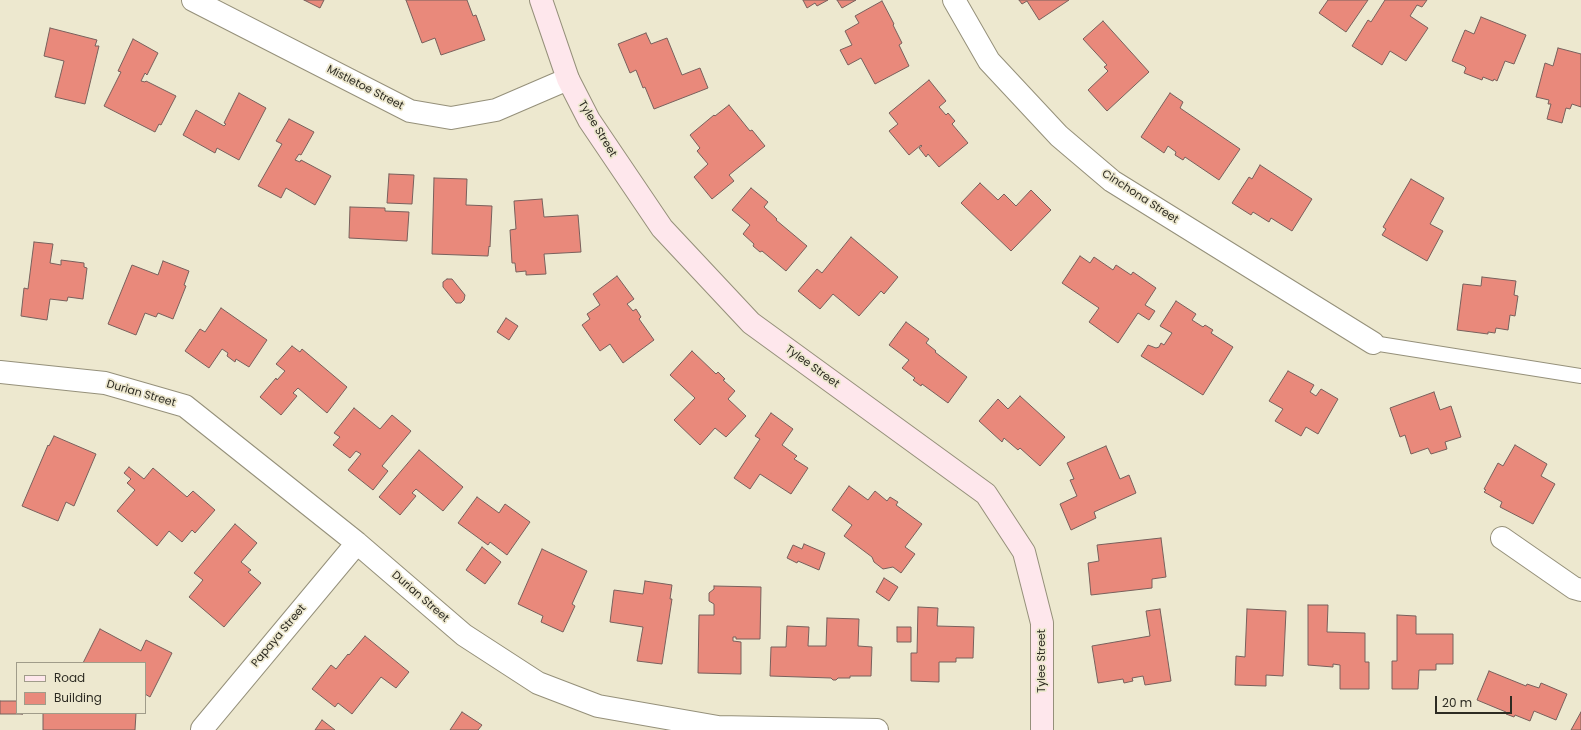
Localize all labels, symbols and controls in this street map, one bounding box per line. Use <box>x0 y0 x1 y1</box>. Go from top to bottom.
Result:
street label: Mistletoe Street <box>324 63 406 113</box>
street label: Tylee Street <box>575 98 619 160</box>
street label: Cinchona Street <box>1099 167 1181 227</box>
street label: Tylee Street <box>782 343 842 391</box>
street label: Durian Street <box>105 378 177 410</box>
street label: Durian Street <box>389 569 451 625</box>
street label: Papaya Street <box>249 602 309 670</box>
street label: Tylee Street <box>1035 629 1049 693</box>
legend <box>16 662 146 714</box>
text: Road <box>54 669 85 686</box>
scale bar <box>1437 688 1514 714</box>
text: Building <box>54 689 102 706</box>
text: 20 m <box>1442 694 1472 711</box>

